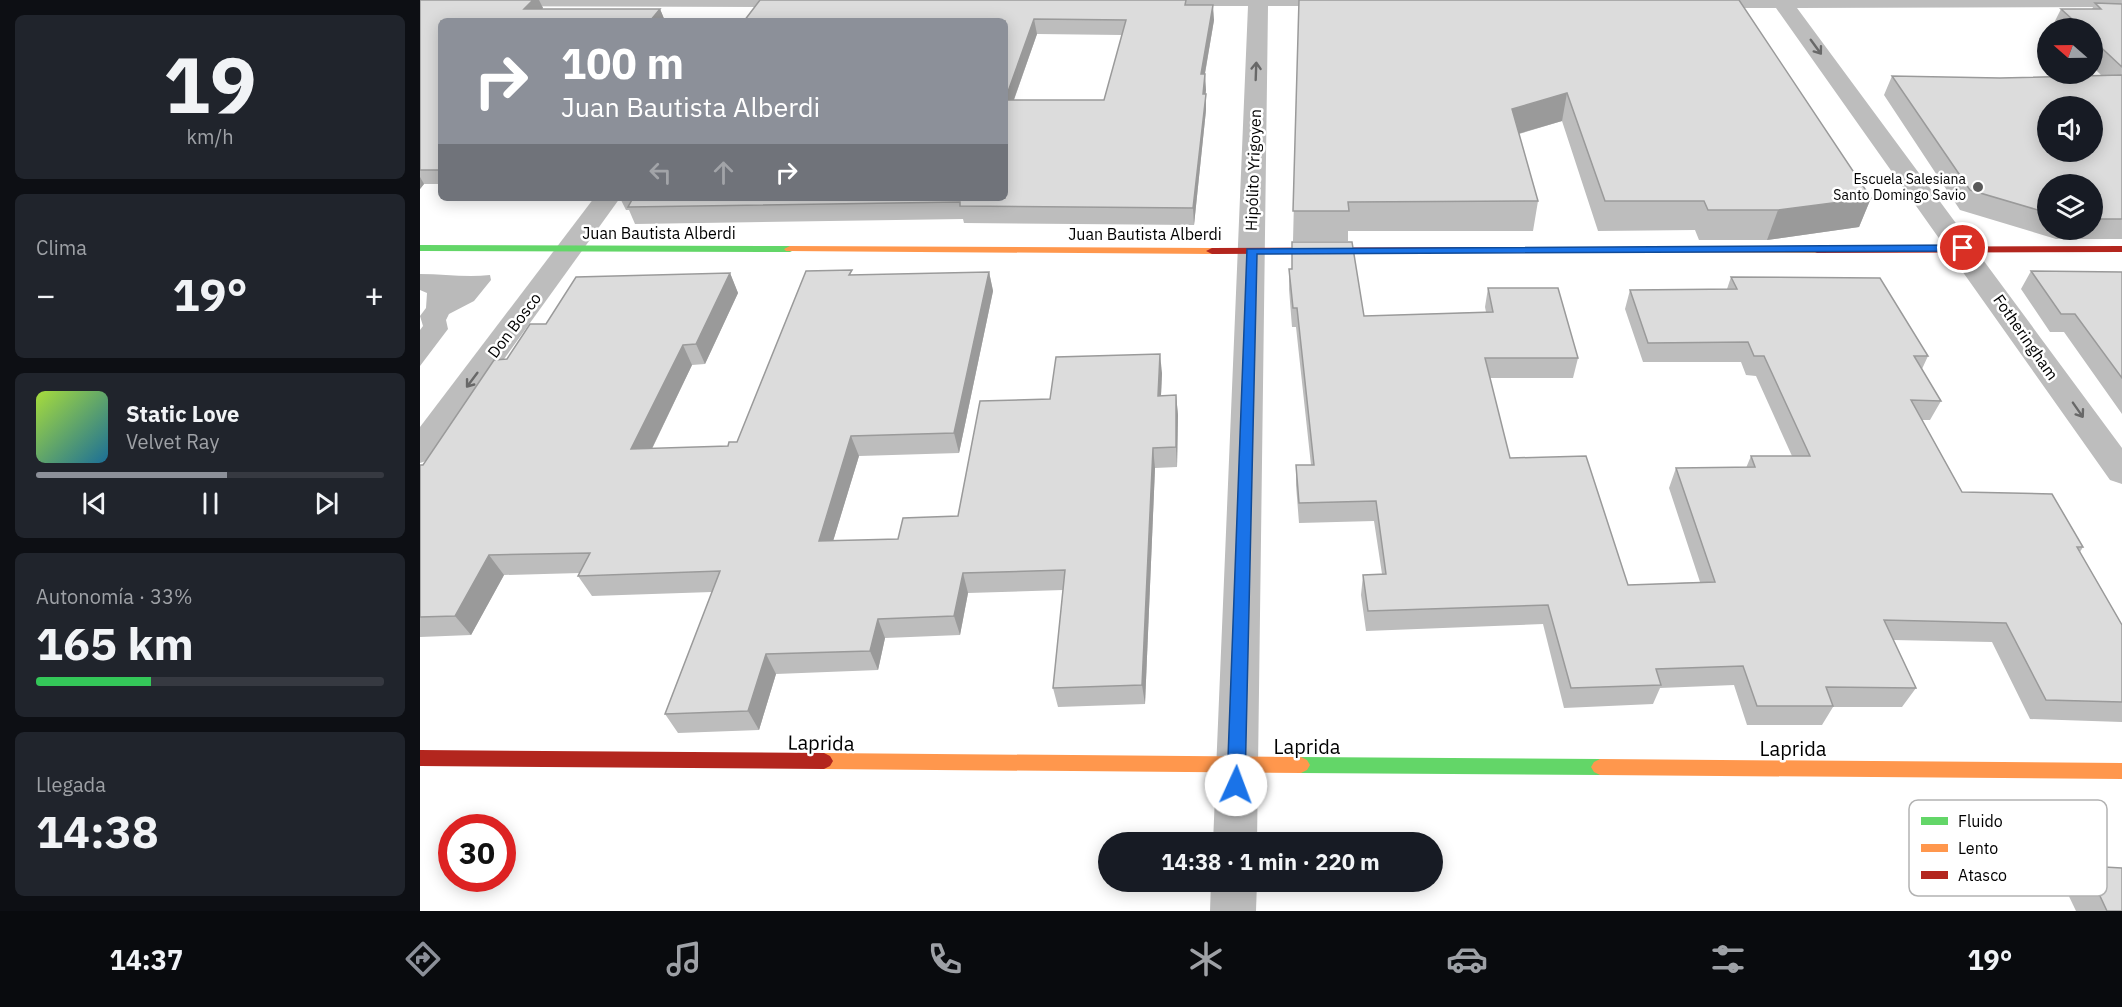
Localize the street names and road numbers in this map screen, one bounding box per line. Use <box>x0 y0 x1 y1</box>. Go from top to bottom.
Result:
street label: Hipólito Yrigoyen <box>1241 109 1265 231</box>
street label: Juan Bautista Alberdi <box>582 223 736 243</box>
street label: Juan Bautista Alberdi <box>1068 224 1222 244</box>
street label: Don Bosco <box>483 288 545 362</box>
street label: Fotheringham <box>1989 290 2063 384</box>
street label: Laprida <box>787 728 855 757</box>
street label: Laprida <box>1274 733 1341 760</box>
street label: Laprida <box>1760 735 1827 762</box>

